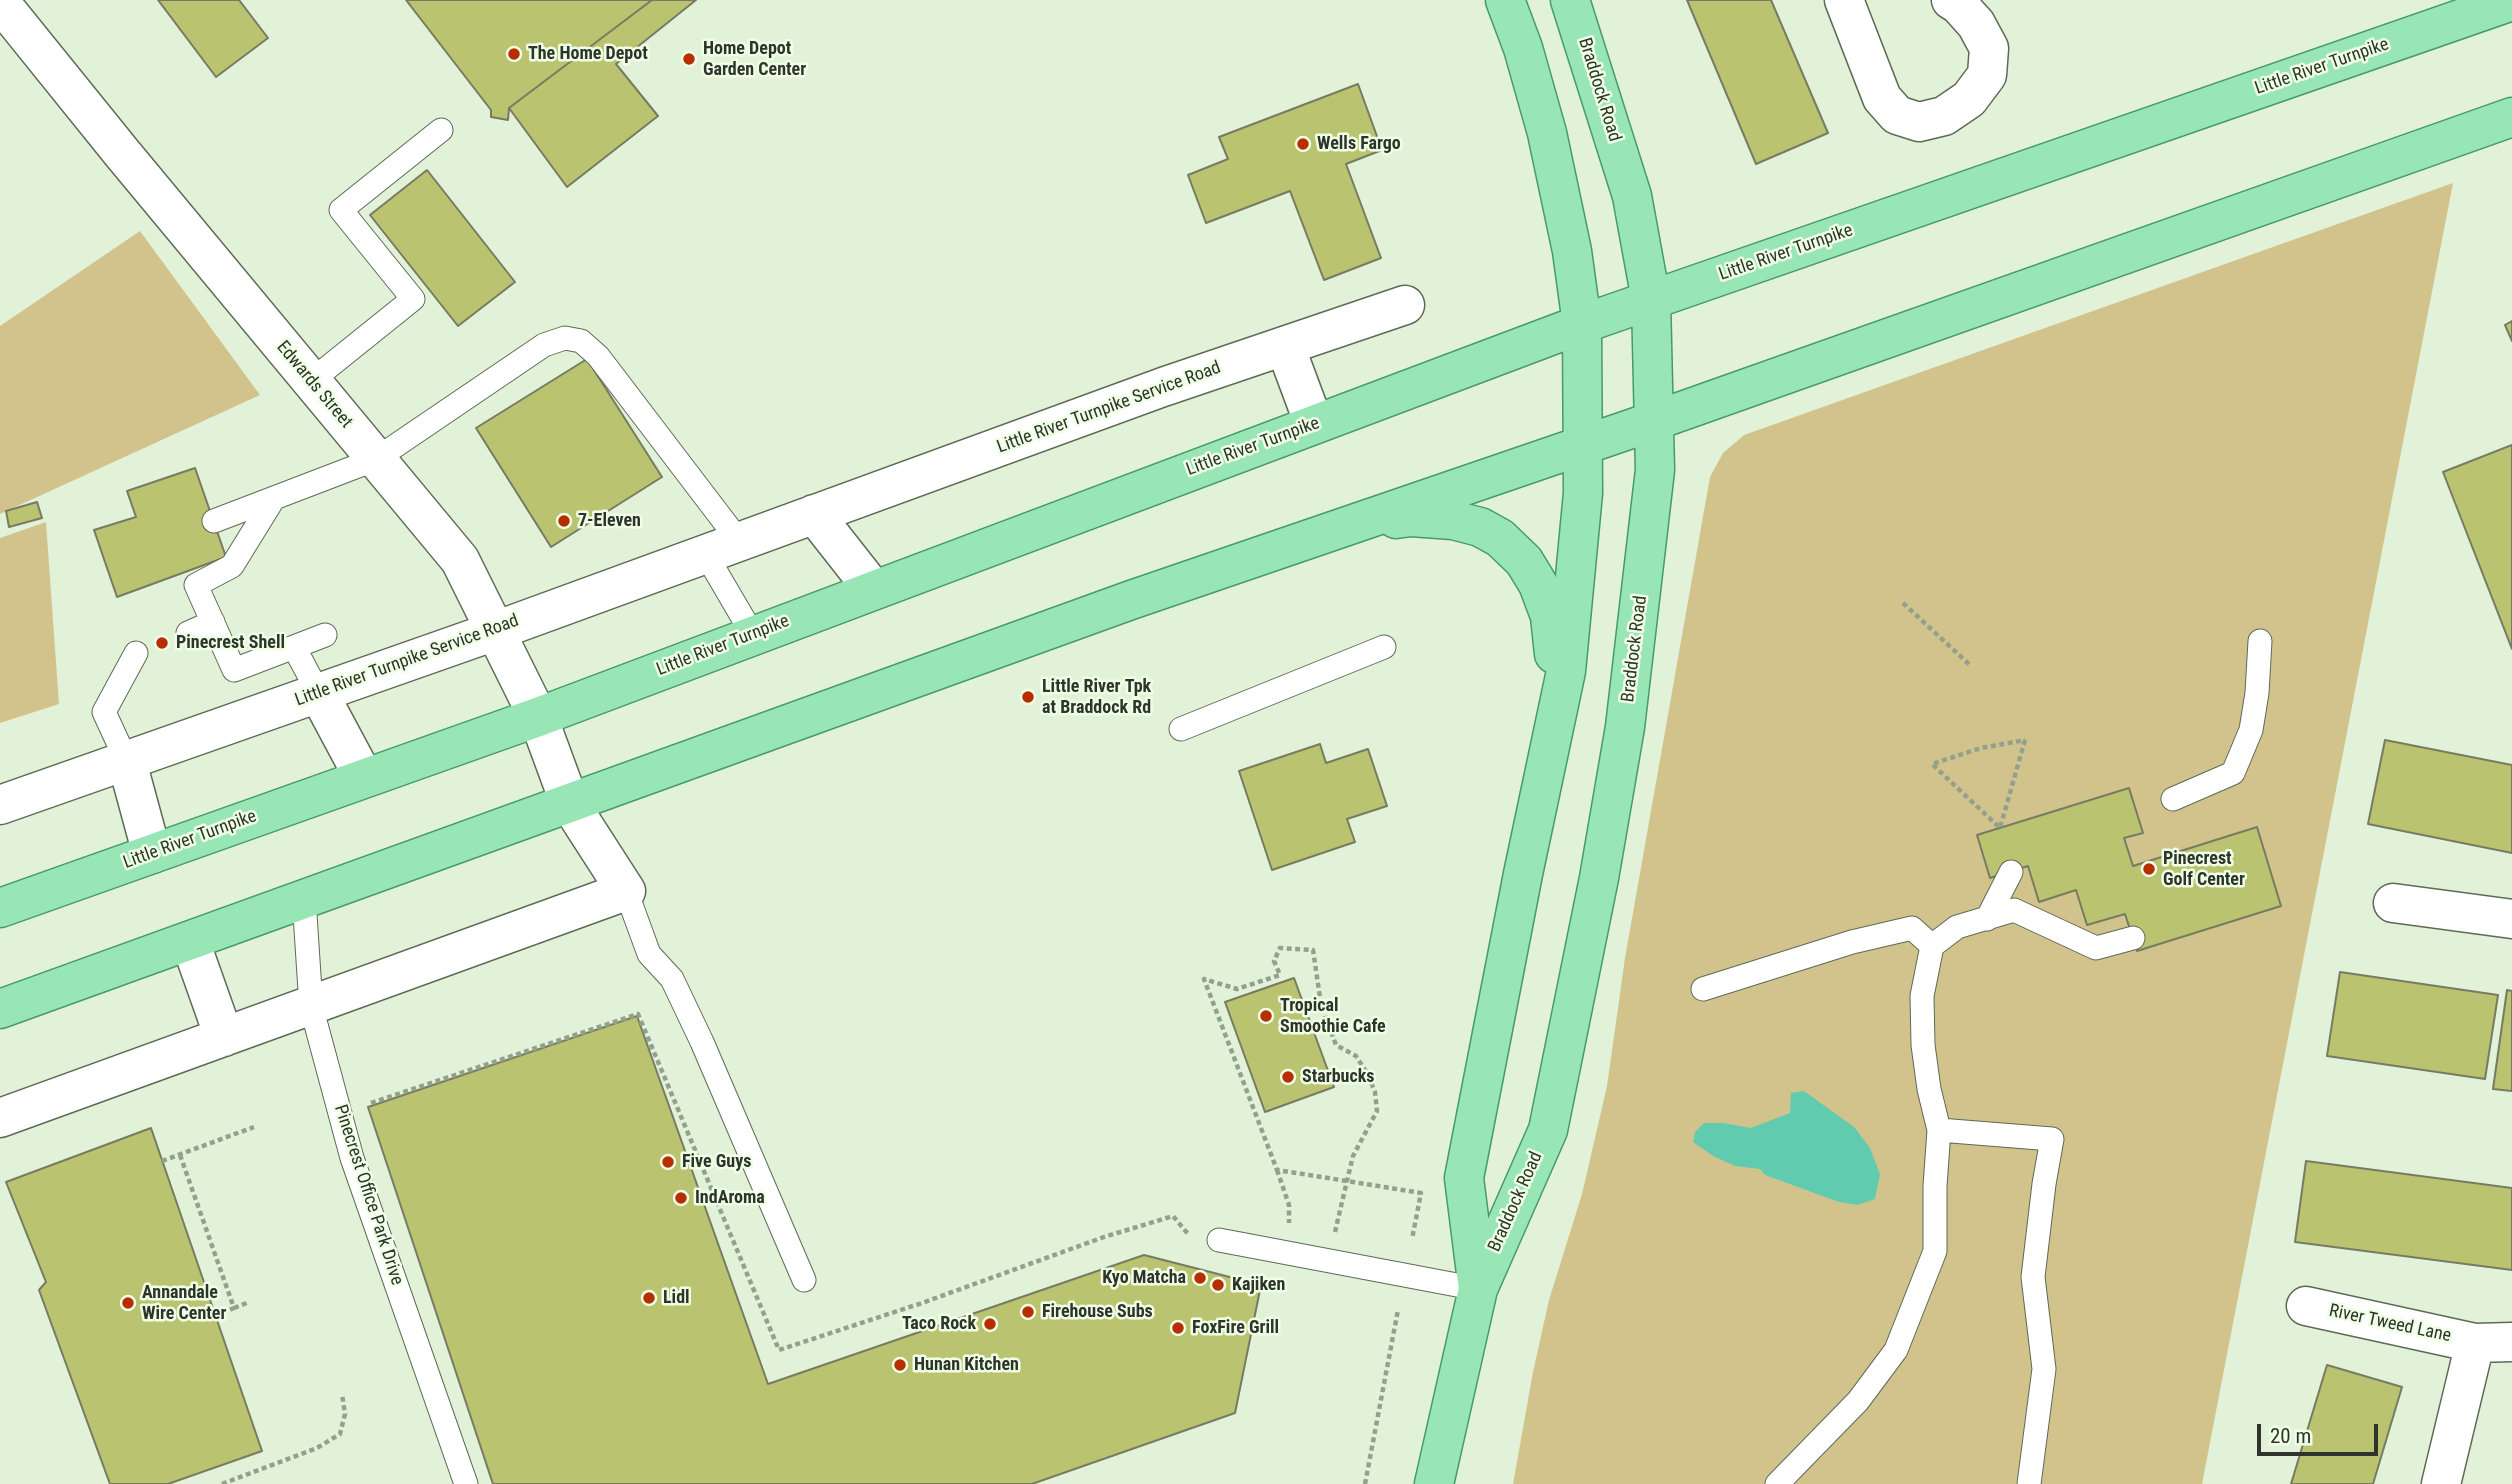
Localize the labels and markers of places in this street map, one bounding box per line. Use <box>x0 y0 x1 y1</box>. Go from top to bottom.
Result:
place label: Home Depot Garden Center <box>703 38 806 80</box>
place label: The Home Depot <box>528 43 648 65</box>
marker: The Home Depot <box>506 46 522 62</box>
marker: Home Depot Garden Center <box>681 51 697 67</box>
place label: Wells Fargo <box>1317 133 1401 155</box>
marker: Wells Fargo <box>1295 136 1311 152</box>
place label: 7-Eleven <box>578 510 641 532</box>
marker: 7-Eleven <box>556 513 572 529</box>
place label: Pinecrest Shell <box>176 632 285 654</box>
marker: Pinecrest Shell <box>154 635 170 651</box>
place label: Little River Tpk at Braddock Rd <box>1042 676 1151 718</box>
marker: Little River Tpk at Braddock Rd <box>1020 689 1036 705</box>
place label: Pinecrest Golf Center <box>2163 848 2245 890</box>
marker: Pinecrest Golf Center <box>2141 861 2157 877</box>
place label: Tropical Smoothie Cafe <box>1280 995 1386 1038</box>
marker: Tropical Smoothie Cafe <box>1258 1008 1274 1024</box>
place label: Starbucks <box>1302 1066 1374 1088</box>
marker: Starbucks <box>1280 1069 1296 1085</box>
place label: Five Guys <box>682 1151 751 1173</box>
marker: Five Guys <box>660 1154 676 1170</box>
place label: IndAroma <box>695 1187 765 1209</box>
marker: IndAroma <box>673 1190 689 1206</box>
place label: Kyo Matcha <box>1102 1267 1186 1289</box>
marker: Kyo Matcha <box>1192 1270 1208 1286</box>
place label: Kajiken <box>1232 1274 1285 1296</box>
marker: Kajiken <box>1210 1277 1226 1293</box>
place label: Annandale Wire Center <box>142 1282 226 1324</box>
place label: Lidl <box>663 1287 690 1309</box>
marker: Lidl <box>641 1290 657 1306</box>
marker: Annandale Wire Center <box>120 1295 136 1311</box>
place label: Firehouse Subs <box>1042 1301 1153 1323</box>
marker: Firehouse Subs <box>1020 1304 1036 1320</box>
place label: Taco Rock <box>902 1313 976 1335</box>
marker: Taco Rock <box>982 1316 998 1332</box>
place label: FoxFire Grill <box>1192 1317 1279 1339</box>
marker: FoxFire Grill <box>1170 1320 1186 1336</box>
place label: Hunan Kitchen <box>914 1354 1019 1376</box>
marker: Hunan Kitchen <box>892 1357 908 1373</box>

